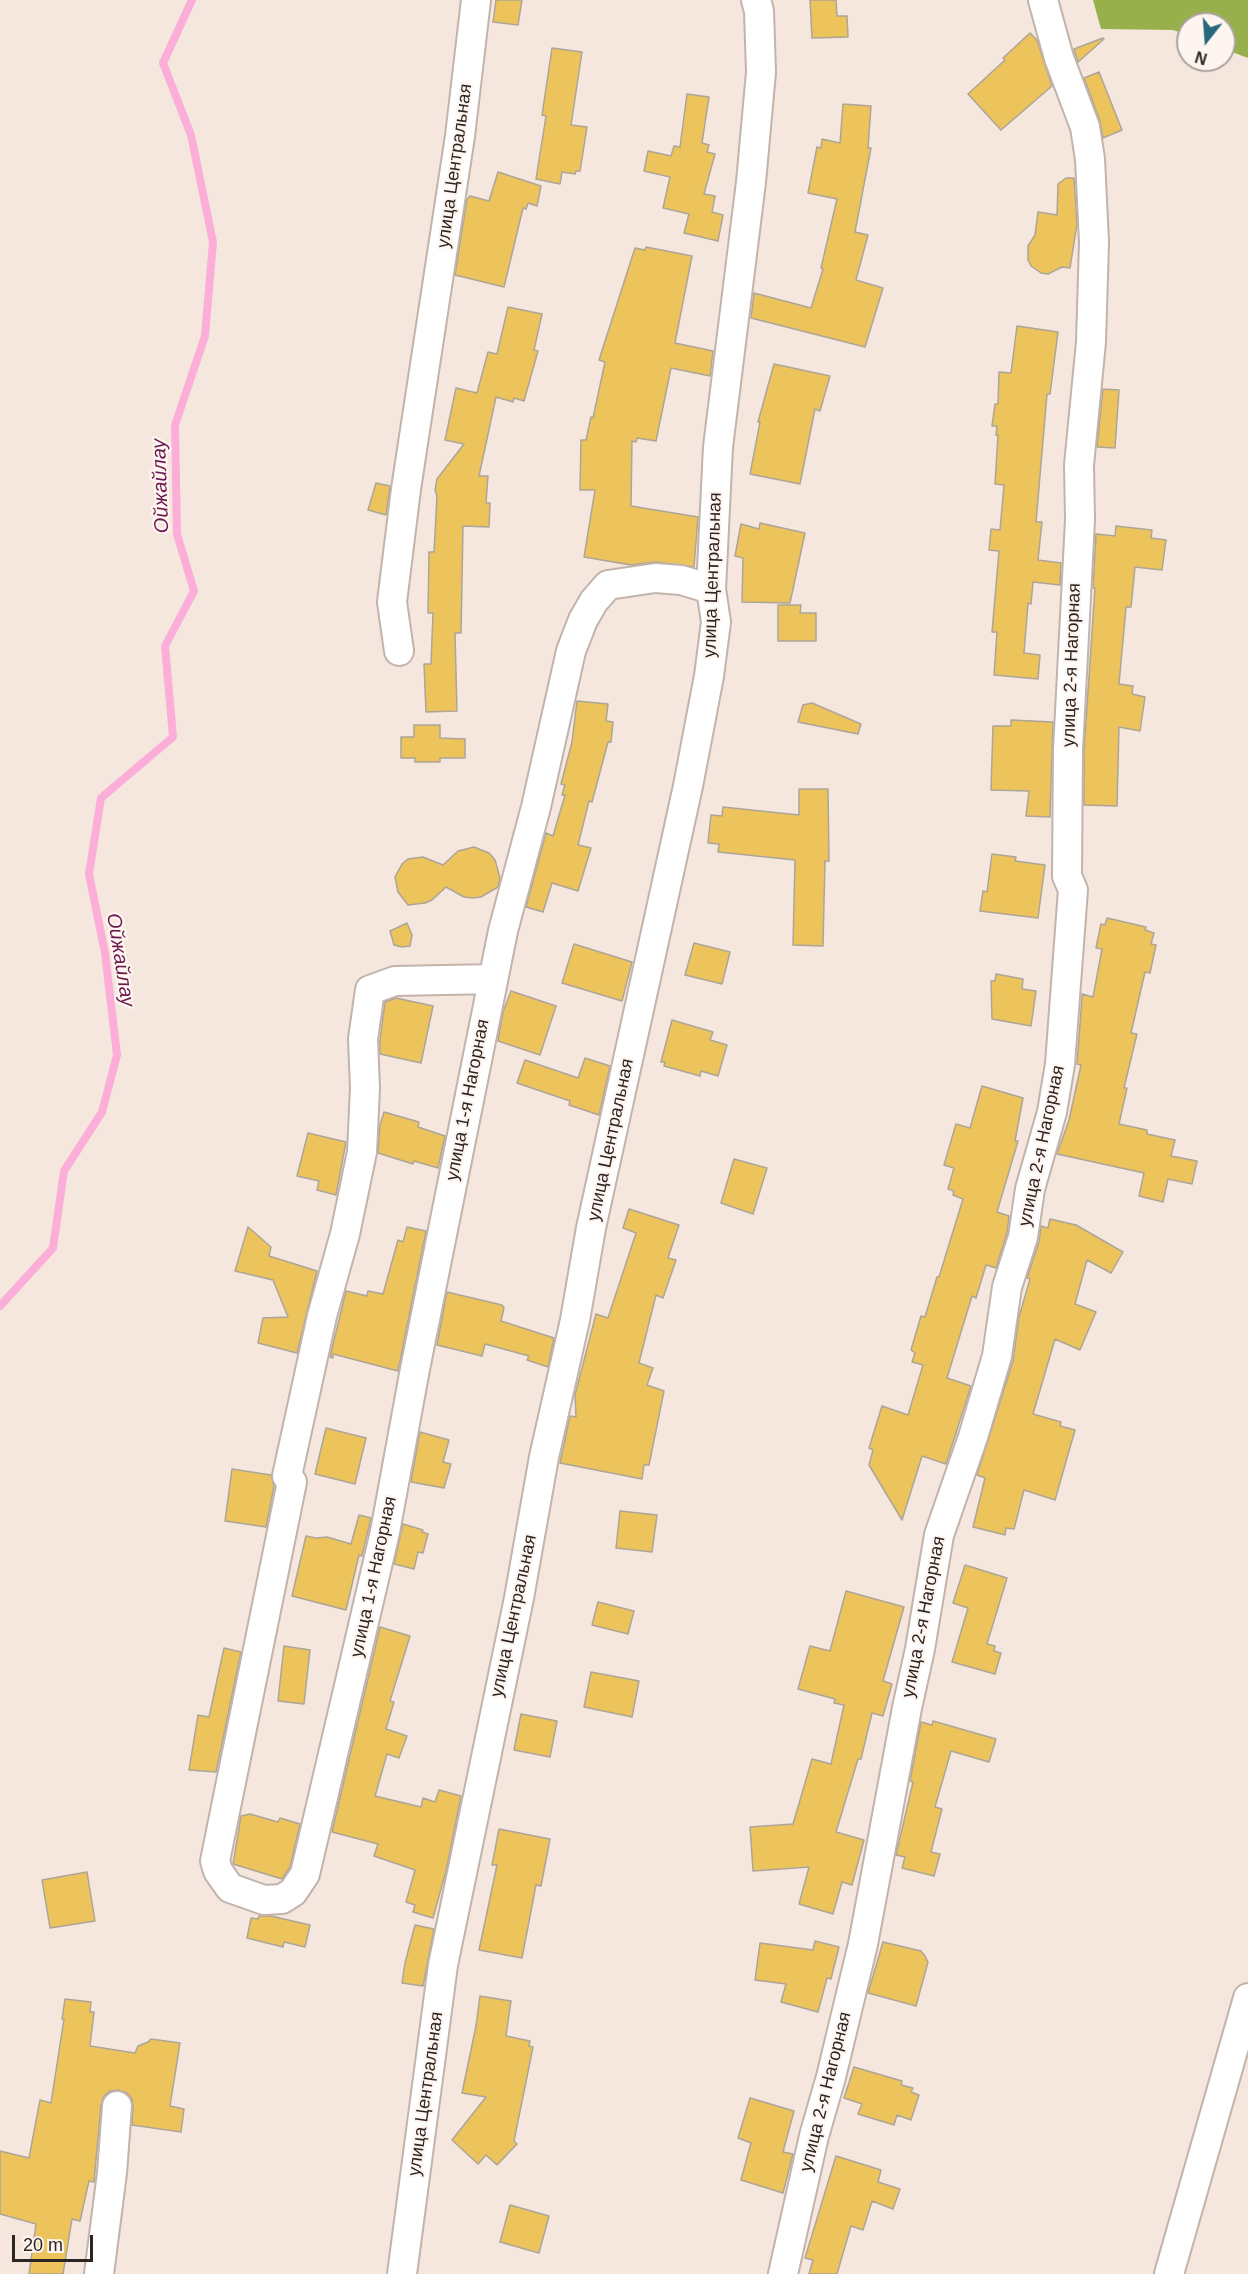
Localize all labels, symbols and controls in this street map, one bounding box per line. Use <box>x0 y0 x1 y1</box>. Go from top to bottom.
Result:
north arrow <box>1176 12 1236 72</box>
text: N <box>1193 48 1209 68</box>
street label: улица Центральная <box>433 83 477 249</box>
water label: Ойжайлау <box>147 438 175 534</box>
street label: улица Центральная <box>699 492 727 658</box>
street label: улица 2-я Нагорная <box>1058 583 1086 747</box>
water label: Ойжайлау <box>101 911 139 1009</box>
street label: улица 1-я Нагорная <box>442 1017 494 1183</box>
street label: улица Центральная <box>583 1057 639 1223</box>
street label: улица 2-я Нагорная <box>1014 1063 1070 1229</box>
street label: улица 1-я Нагорная <box>346 1494 402 1660</box>
street label: улица Центральная <box>486 1533 542 1699</box>
street label: улица 2-я Нагорная <box>898 1534 950 1700</box>
street label: улица 2-я Нагорная <box>796 2010 856 2174</box>
street label: улица Центральная <box>404 2011 448 2177</box>
scale bar <box>15 2223 96 2261</box>
text: 20 m <box>23 2235 63 2255</box>

